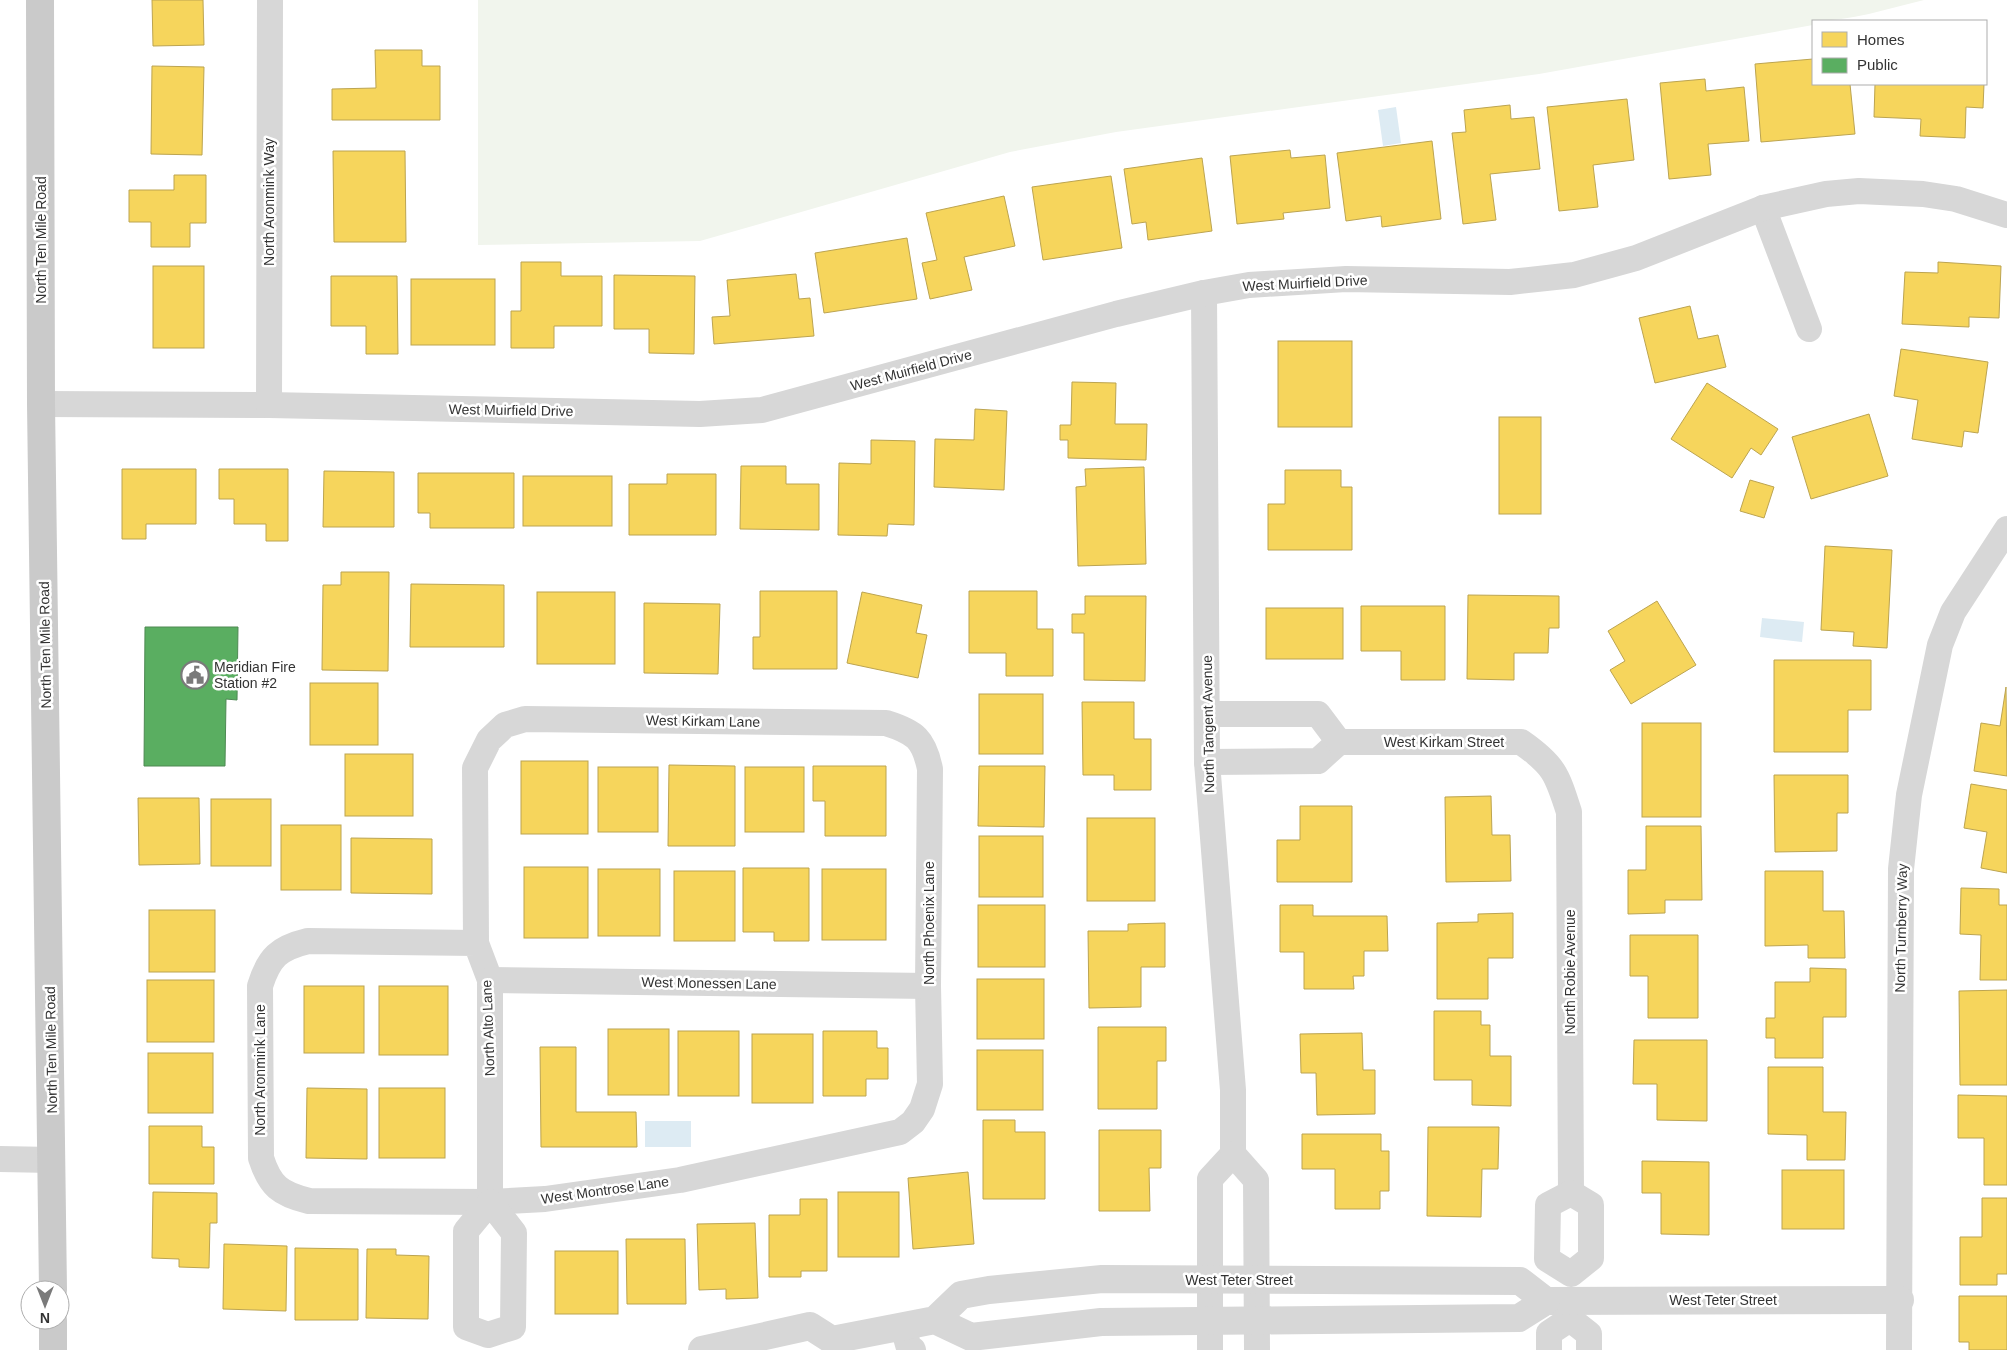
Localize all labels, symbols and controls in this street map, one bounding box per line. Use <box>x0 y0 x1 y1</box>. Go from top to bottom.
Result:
legend <box>1812 20 1987 85</box>
text: Homes <box>1857 31 1905 48</box>
text: Public <box>1857 56 1898 73</box>
street label: North Aronmink Way <box>261 138 277 266</box>
street label: North Ten Mile Road <box>33 176 49 304</box>
street label: West Muirfield Drive <box>1242 272 1368 294</box>
street label: West Muirfield Drive <box>849 346 974 394</box>
street label: West Muirfield Drive <box>448 401 574 419</box>
street label: North Ten Mile Road <box>36 581 54 709</box>
street label: North Tangent Avenue <box>1199 655 1217 793</box>
place label: Meridian Fire Station #2 <box>214 659 296 691</box>
public building icon: Meridian Fire Station #2 <box>180 660 210 690</box>
street label: West Kirkam Lane <box>646 712 760 730</box>
street label: West Kirkam Street <box>1384 734 1504 750</box>
street label: North Phoenix Lane <box>921 861 937 985</box>
street label: North Turnberry Way <box>1892 863 1910 993</box>
street label: North Robie Avenue <box>1562 909 1578 1035</box>
street label: West Monessen Lane <box>641 974 777 992</box>
street label: North Alto Lane <box>478 979 498 1077</box>
street label: North Ten Mile Road <box>42 986 60 1114</box>
street label: North Aronmink Lane <box>252 1004 268 1136</box>
street label: West Montrose Lane <box>540 1173 670 1207</box>
street label: West Teter Street <box>1185 1272 1293 1288</box>
north arrow <box>20 1280 70 1330</box>
street label: West Teter Street <box>1669 1292 1777 1308</box>
text: N <box>40 1310 50 1326</box>

